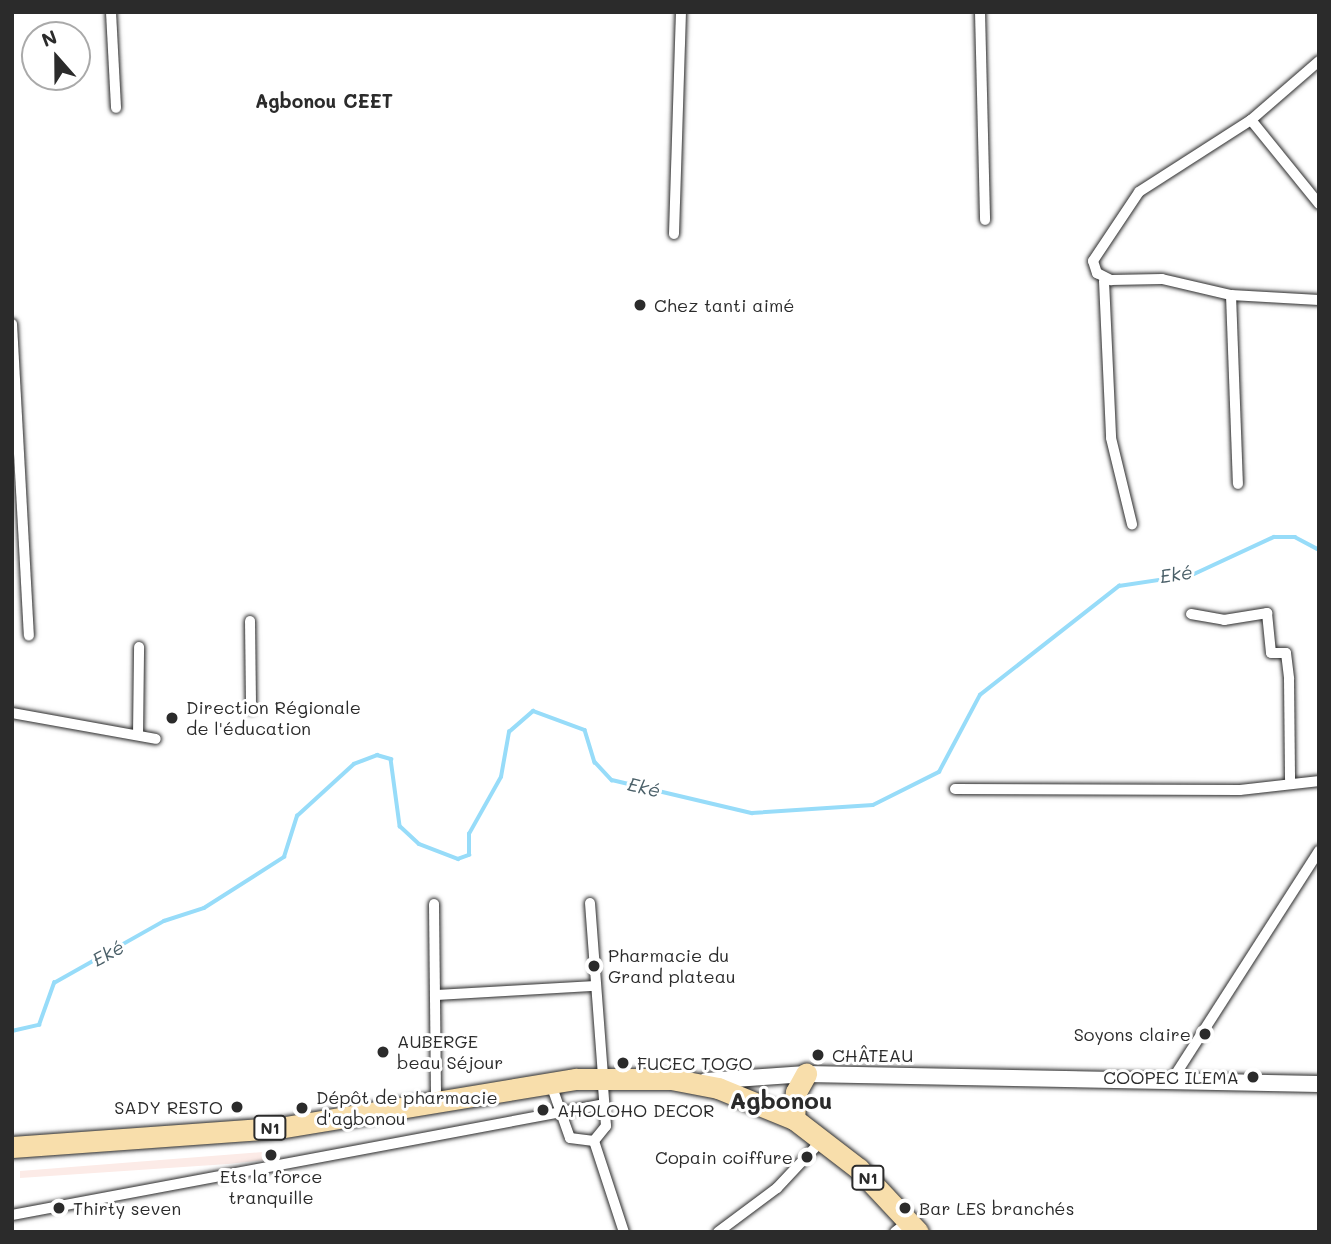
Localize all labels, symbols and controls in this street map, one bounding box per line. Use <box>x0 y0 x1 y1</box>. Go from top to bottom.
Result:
north arrow <box>21 21 91 91</box>
text: N <box>38 24 60 52</box>
district label: Agbonou CEET <box>255 90 393 112</box>
place label: Chez tanti aimé <box>654 294 794 316</box>
marker: Chez tanti aimé <box>632 297 648 313</box>
water label: Eké <box>1158 560 1194 588</box>
place label: Direction Régionale de l'éducation <box>186 697 361 740</box>
marker: Direction Régionale de l'éducation <box>164 710 180 726</box>
water label: Eké <box>625 772 663 802</box>
water label: Eké <box>88 935 128 971</box>
place label: Pharmacie du Grand plateau <box>608 945 736 988</box>
marker: Pharmacie du Grand plateau <box>586 958 602 974</box>
place label: Soyons claire <box>1074 1023 1191 1045</box>
marker: Soyons claire <box>1197 1026 1213 1042</box>
place label: AUBERGE beau Séjour <box>397 1031 503 1074</box>
marker: AUBERGE beau Séjour <box>375 1044 391 1060</box>
place label: CHÂTEAU <box>832 1044 913 1066</box>
marker: CHÂTEAU <box>810 1047 826 1063</box>
place label: FUCEC TOGO <box>637 1052 753 1074</box>
marker: FUCEC TOGO <box>615 1055 631 1071</box>
place label: COOPEC ILEMA <box>1103 1066 1239 1088</box>
marker: COOPEC ILEMA <box>1245 1069 1261 1085</box>
district label: Agbonou <box>730 1086 832 1114</box>
place label: Dépôt de pharmacie d'agbonou <box>316 1087 498 1130</box>
place label: SADY RESTO <box>114 1096 223 1118</box>
marker: SADY RESTO <box>229 1099 245 1115</box>
place label: AHOLOHO DECOR <box>557 1099 714 1121</box>
marker: Dépôt de pharmacie d'agbonou <box>294 1100 310 1116</box>
marker: AHOLOHO DECOR <box>535 1102 551 1118</box>
road number: N1 <box>252 1116 288 1140</box>
place label: Copain coiffure <box>655 1146 793 1168</box>
marker: Ets la force tranquille <box>263 1147 279 1163</box>
marker: Copain coiffure <box>799 1149 815 1165</box>
place label: Ets la force tranquille <box>220 1166 322 1208</box>
road number: N1 <box>850 1166 886 1190</box>
place label: Thirty seven <box>73 1197 181 1219</box>
place label: Bar LES branchés <box>919 1197 1075 1219</box>
marker: Thirty seven <box>51 1200 67 1216</box>
marker: Bar LES branchés <box>897 1200 913 1216</box>

